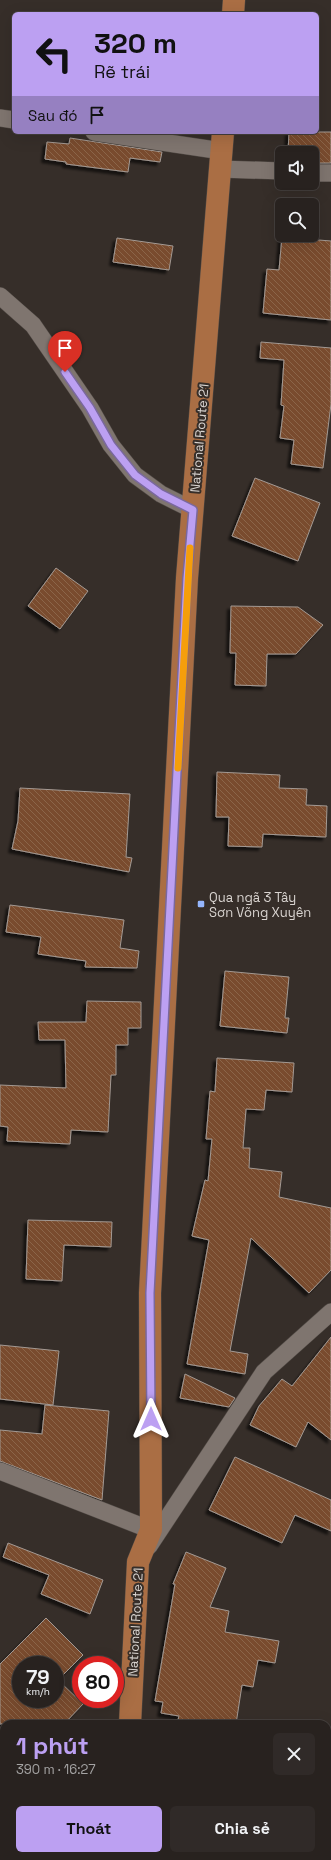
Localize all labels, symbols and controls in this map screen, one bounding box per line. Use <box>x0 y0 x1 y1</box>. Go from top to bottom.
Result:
text: 320 m <box>94 25 177 61</box>
icon: left <box>28 28 80 80</box>
text: Rẽ trái <box>94 60 150 83</box>
icon: arrive <box>86 104 108 126</box>
text: Sau đó <box>28 106 78 125</box>
map controls <box>275 146 319 242</box>
button: sound <box>275 146 319 190</box>
button: search <box>275 198 319 242</box>
pin <box>48 331 82 372</box>
icon: arrive <box>54 337 76 359</box>
street label: National Route 21 <box>186 383 213 493</box>
place label: Qua ngã 3 Tây Sơn Võng Xuyên <box>209 889 311 921</box>
marker: Qua ngã 3 Tây Sơn Võng Xuyên <box>196 899 206 909</box>
position arrow <box>130 1398 172 1440</box>
street label: National Route 21 <box>124 1567 147 1677</box>
speed limit sign: 80 <box>72 1656 124 1708</box>
text: 79 <box>26 1664 50 1690</box>
text: km/h <box>26 1685 50 1698</box>
text: 1 phút <box>16 1730 89 1761</box>
button: close <box>273 1733 315 1775</box>
text: 390 m · 16:27 <box>16 1761 96 1778</box>
button: Thoát <box>16 1806 162 1852</box>
button: Chia sẻ <box>170 1806 315 1852</box>

